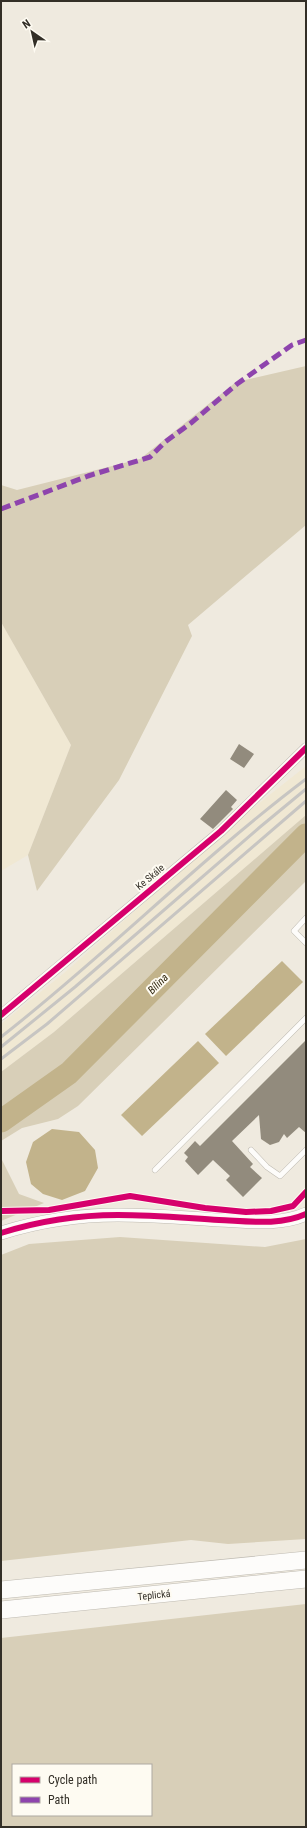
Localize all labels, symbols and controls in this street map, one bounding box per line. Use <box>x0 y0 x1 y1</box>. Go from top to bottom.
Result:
north arrow <box>12 12 52 52</box>
text: N <box>20 17 33 31</box>
street label: Ke Skále <box>134 862 167 892</box>
water label: Bílina <box>145 971 171 997</box>
street label: Teplická <box>137 1588 171 1602</box>
legend <box>12 1764 152 1816</box>
text: Cycle path <box>48 1773 98 1787</box>
text: Path <box>48 1793 70 1807</box>

